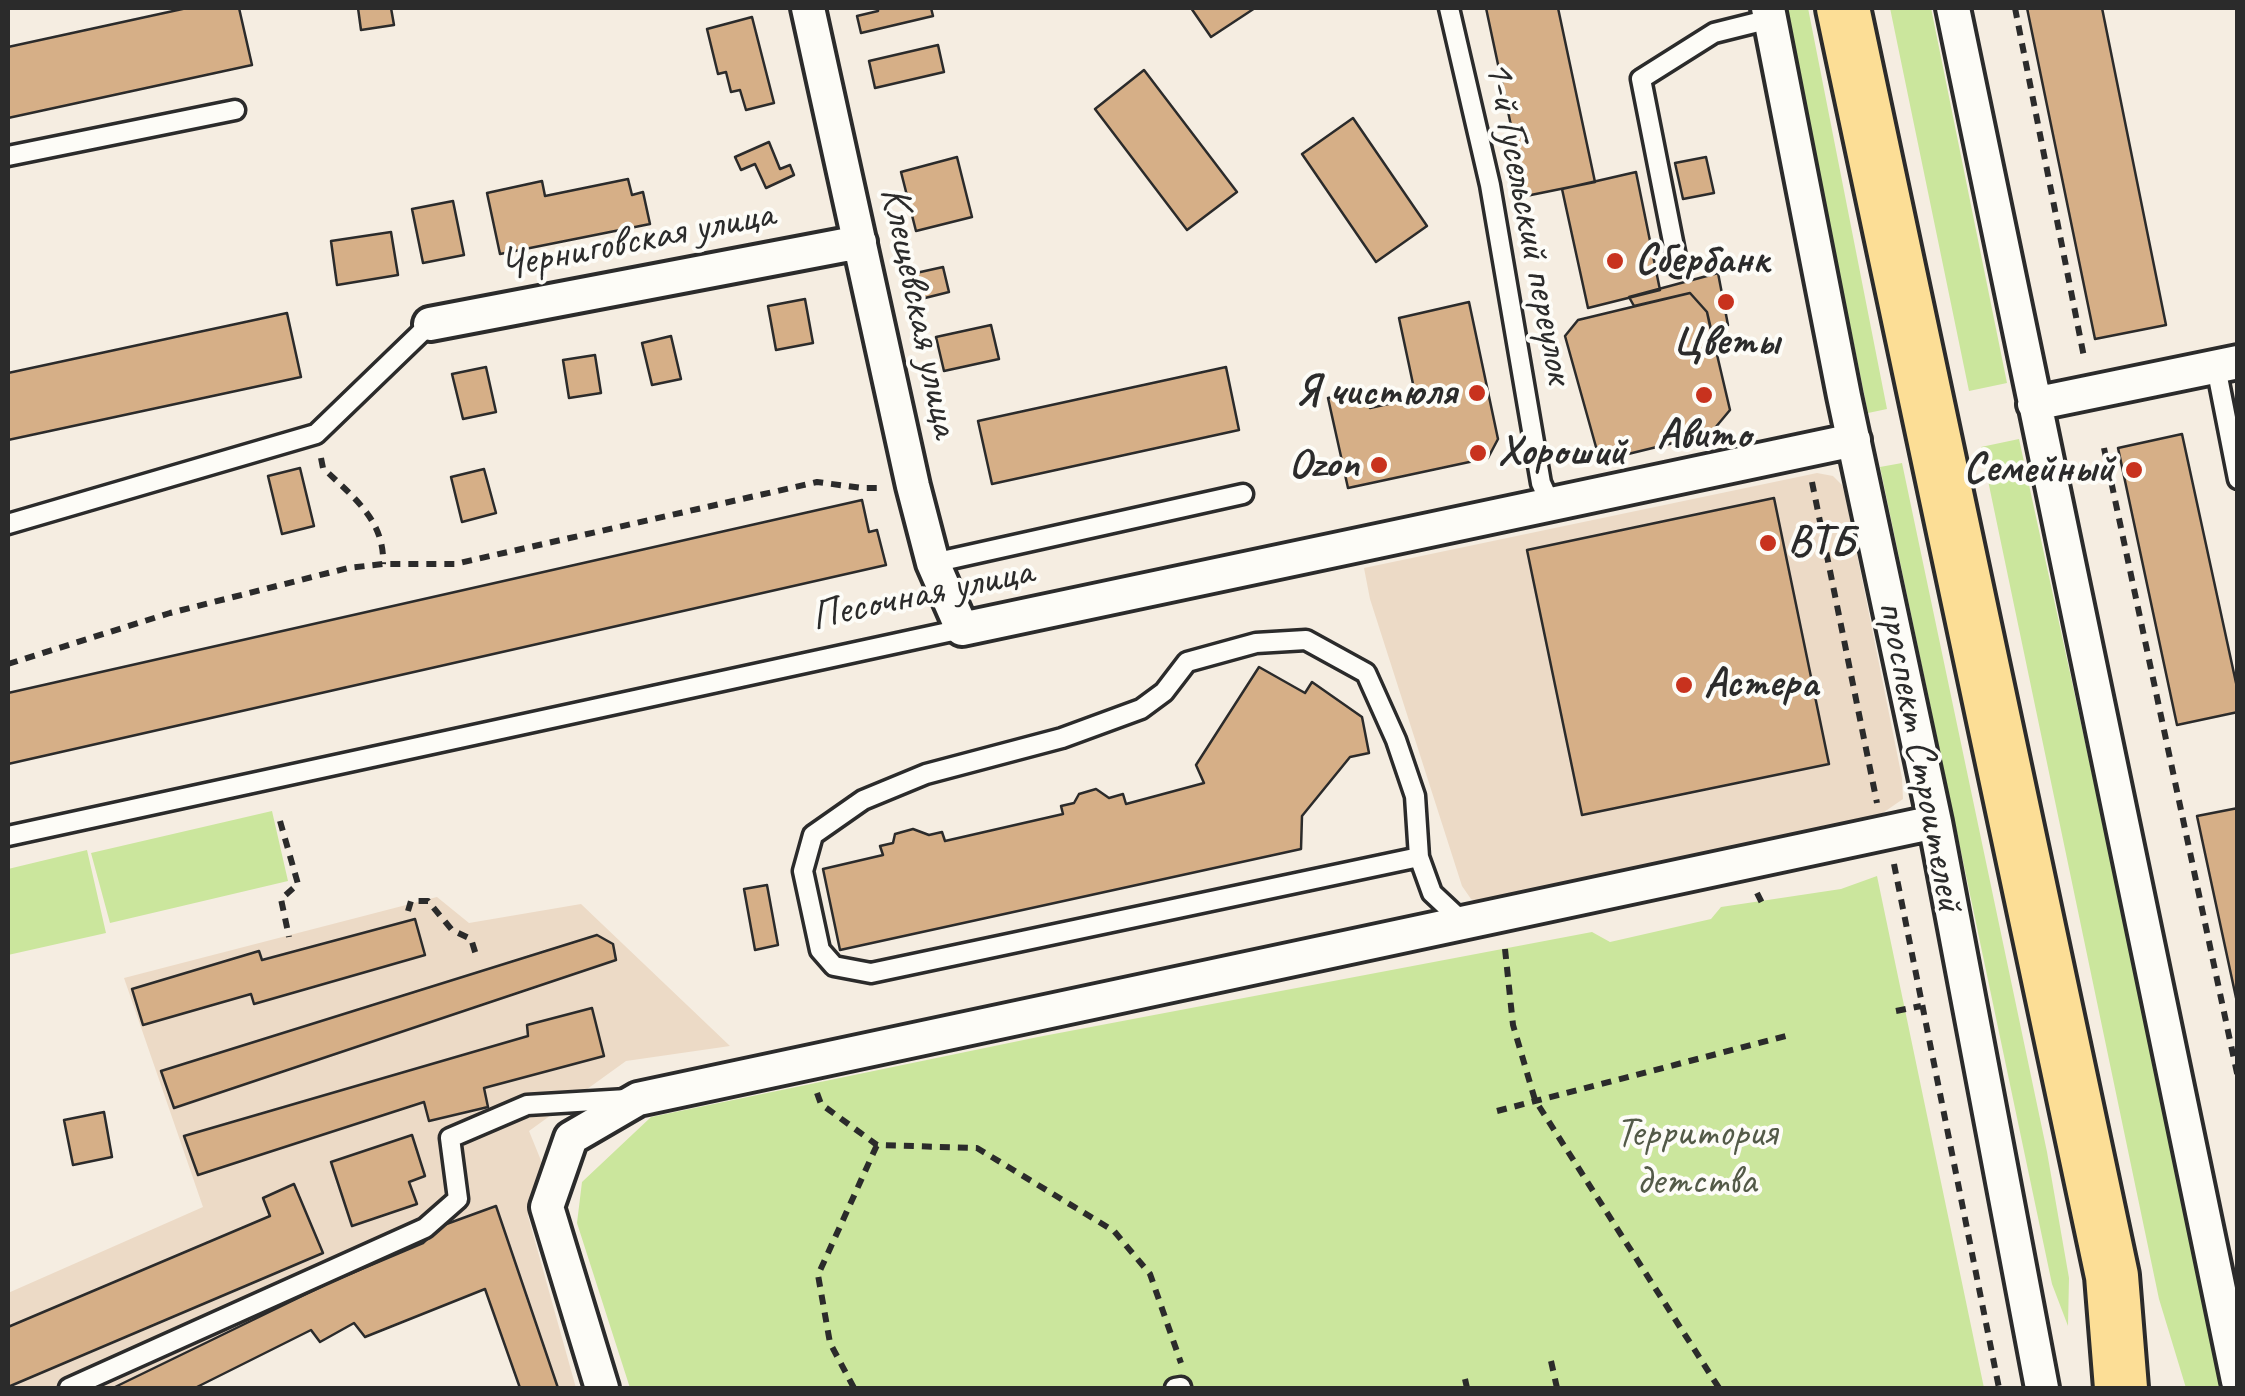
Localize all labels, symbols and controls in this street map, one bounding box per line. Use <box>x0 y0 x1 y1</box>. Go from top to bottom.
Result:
street label: 1-й Гусельский переулок <box>1472 56 1584 388</box>
street label: Клещевская улица <box>868 182 970 442</box>
street label: Черниговская улица <box>496 190 778 292</box>
place label: Сбербанк <box>1635 236 1769 286</box>
marker: Сбербанк <box>1604 250 1626 272</box>
marker: Цветы <box>1715 291 1737 313</box>
place label: Цветы <box>1673 318 1779 368</box>
place label: Я чистюля <box>1295 368 1457 418</box>
marker: Я чистюля <box>1466 382 1488 404</box>
marker: Авито <box>1693 384 1715 406</box>
place label: Авито <box>1657 411 1751 461</box>
place label: Хороший <box>1498 428 1626 478</box>
place label: Ozon <box>1289 440 1359 490</box>
marker: Хороший <box>1467 442 1489 464</box>
place label: Семейный <box>1964 445 2114 495</box>
marker: Ozon <box>1368 454 1390 476</box>
marker: Семейный <box>2123 459 2145 481</box>
place label: ВТБ <box>1788 518 1855 568</box>
marker: ВТБ <box>1757 532 1779 554</box>
street label: Песочная улица <box>807 547 1037 643</box>
street label: проспект Строителей <box>1865 596 1975 916</box>
place label: Астера <box>1704 660 1818 710</box>
marker: Астера <box>1673 674 1695 696</box>
park label: Территория детства <box>1615 1109 1777 1208</box>

